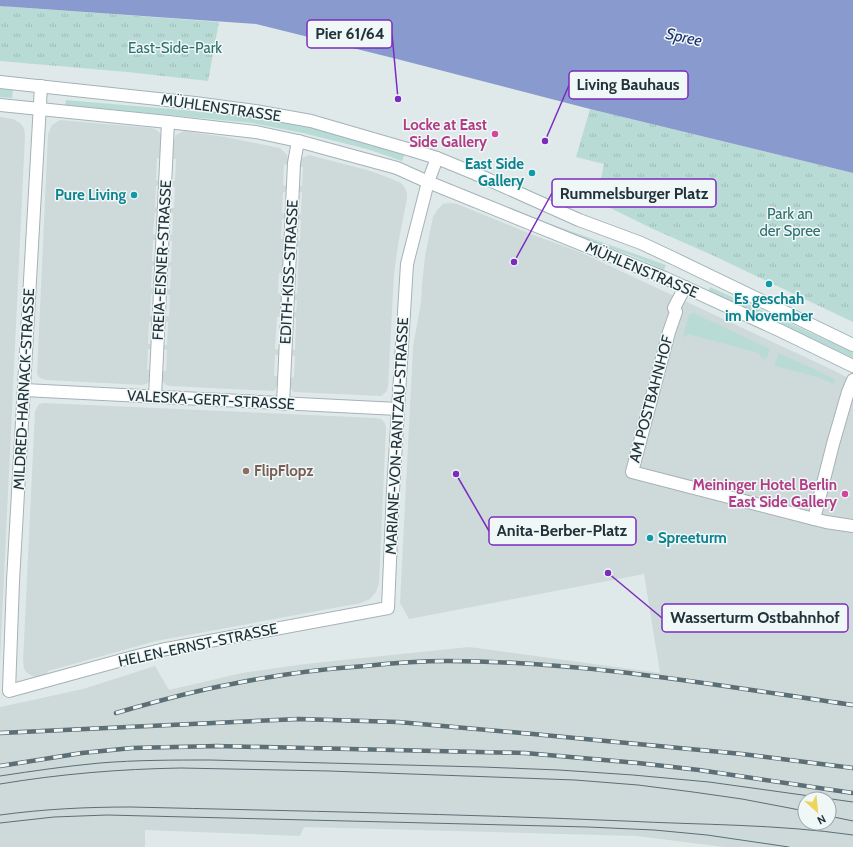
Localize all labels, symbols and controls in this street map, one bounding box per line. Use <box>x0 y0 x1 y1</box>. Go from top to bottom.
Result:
callout: Pier 61/64 <box>307 20 392 48</box>
text: Pier 61/64 <box>315 24 385 43</box>
water label: Spree <box>664 24 704 50</box>
park label: East-Side-Park <box>128 39 222 57</box>
callout: Living Bauhaus <box>569 71 688 99</box>
text: Living Bauhaus <box>576 75 680 94</box>
street label: MÜHLENSTRASSE <box>160 91 282 125</box>
place label: Locke at East Side Gallery <box>403 116 488 151</box>
marker: Locke at East Side Gallery <box>490 129 500 139</box>
place label: East Side Gallery <box>465 155 525 190</box>
marker: East Side Gallery <box>527 168 537 178</box>
street label: FREIA-EISNER-STRASSE <box>149 179 175 341</box>
callout: Rummelsburger Platz <box>552 179 716 207</box>
text: Rummelsburger Platz <box>560 184 709 203</box>
place label: Pure Living <box>55 186 126 204</box>
marker: Pure Living <box>129 190 139 200</box>
street label: EDITH-KISS-STRASSE <box>276 199 302 345</box>
park label: Park an der Spree <box>759 205 821 240</box>
street label: MÜHLENSTRASSE <box>583 238 701 302</box>
marker: Es geschah im November <box>764 279 774 289</box>
street label: MILDRED-HARNACK-STRASSE <box>10 288 38 490</box>
place label: Es geschah im November <box>725 290 813 325</box>
street label: MARIANE-VON-RANTZAU-STRASSE <box>382 317 412 555</box>
street label: AM POSTBAHNHOF <box>625 333 677 465</box>
street label: VALESKA-GERT-STRASSE <box>127 387 295 413</box>
place label: FlipFlopz <box>254 462 313 480</box>
marker: FlipFlopz <box>241 466 251 476</box>
place label: Meininger Hotel Berlin East Side Gallery <box>692 476 838 511</box>
marker: Meininger Hotel Berlin East Side Gallery <box>840 489 850 499</box>
callout: Anita-Berber-Platz <box>489 517 636 545</box>
text: Anita-Berber-Platz <box>497 521 628 540</box>
place label: Spreeturm <box>658 529 727 547</box>
marker: Spreeturm <box>645 533 655 543</box>
callout: Wasserturm Ostbahnhof <box>662 604 848 632</box>
text: Wasserturm Ostbahnhof <box>670 608 840 627</box>
street label: HELEN-ERNST-STRASSE <box>117 619 279 671</box>
north arrow <box>797 791 837 831</box>
text: N <box>815 812 828 828</box>

